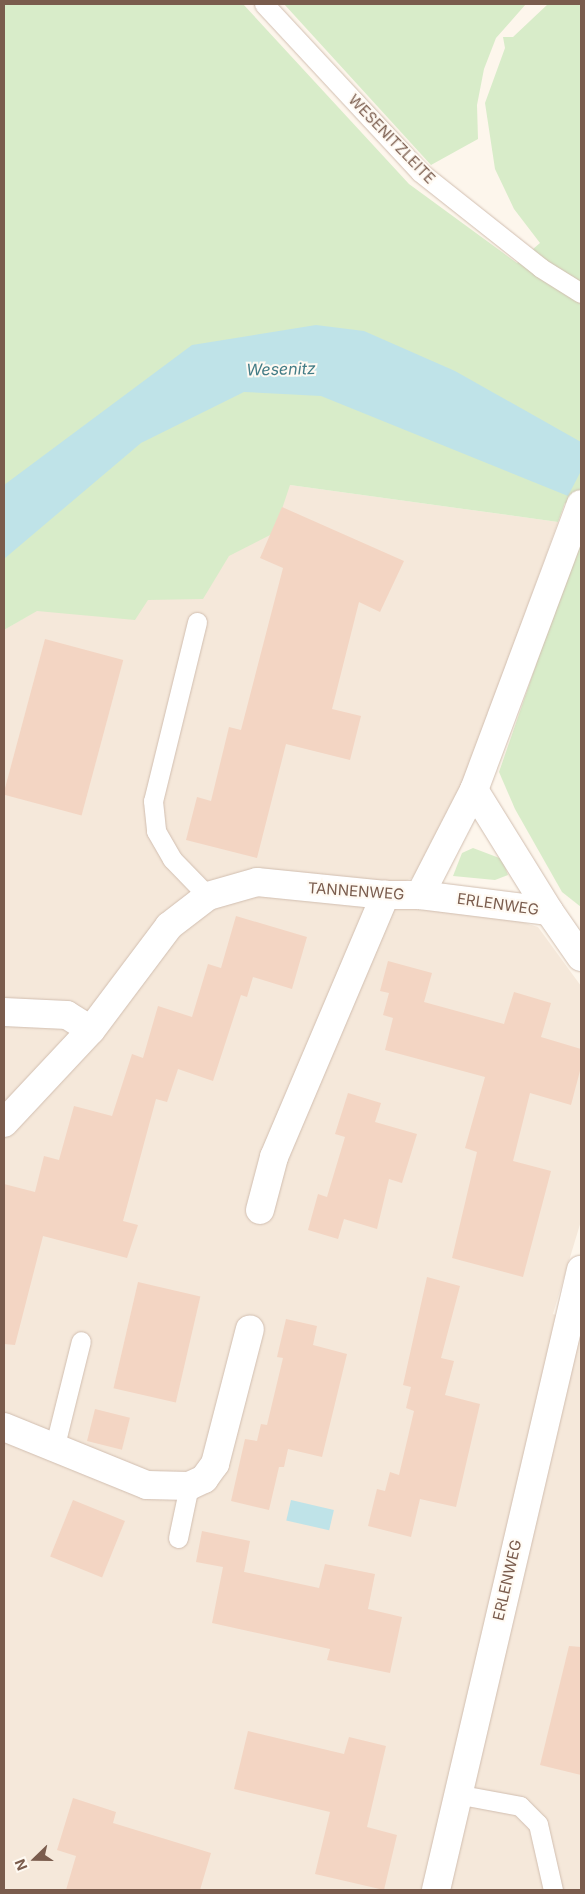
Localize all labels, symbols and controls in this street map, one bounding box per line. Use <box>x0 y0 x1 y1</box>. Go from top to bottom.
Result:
street label: WESENITZLEITE <box>345 91 439 187</box>
water label: Wesenitz <box>246 359 316 379</box>
street label: TANNENWEG <box>307 879 405 903</box>
street label: ERLENWEG <box>456 889 540 919</box>
street label: ERLENWEG <box>489 1538 525 1622</box>
north arrow <box>10 1834 60 1884</box>
text: N <box>11 1857 31 1873</box>

